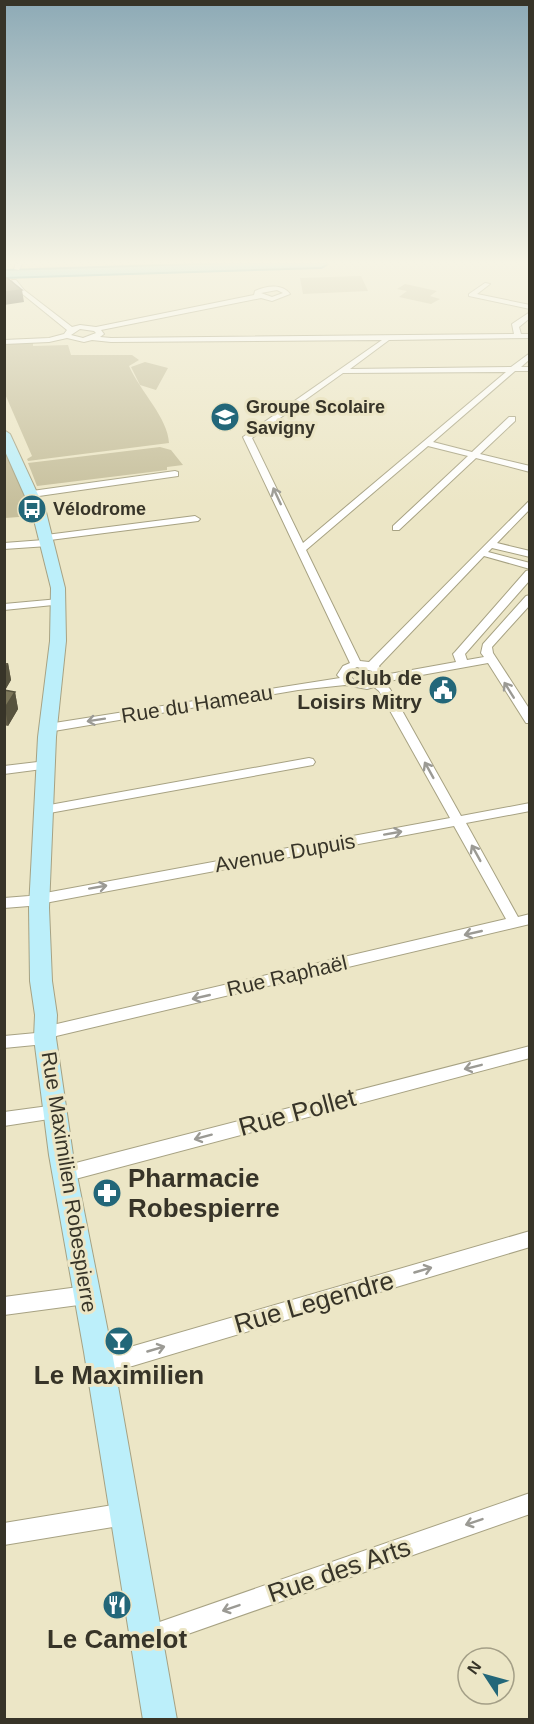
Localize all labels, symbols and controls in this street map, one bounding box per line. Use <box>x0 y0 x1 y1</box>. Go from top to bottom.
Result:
place label: Groupe Scolaire Savigny <box>246 397 385 438</box>
school or university icon: Groupe Scolaire Savigny <box>209 401 241 433</box>
one-way arrow <box>271 488 283 506</box>
bus stop icon: Vélodrome <box>16 493 48 525</box>
place label: Vélodrome <box>53 499 146 519</box>
place label: Club de Loisirs Mitry <box>297 666 422 713</box>
public building icon: Club de Loisirs Mitry <box>427 674 459 706</box>
street label: Rue du Hameau <box>120 680 274 727</box>
one-way arrow <box>502 682 514 699</box>
one-way arrow <box>86 715 106 726</box>
one-way arrow <box>423 762 435 779</box>
one-way arrow <box>382 827 402 838</box>
street label: Avenue Dupuis <box>213 829 357 876</box>
one-way arrow <box>470 845 481 863</box>
one-way arrow <box>87 881 107 892</box>
one-way arrow <box>463 927 482 939</box>
street label: Rue Raphaël <box>225 951 349 1001</box>
one-way arrow <box>192 991 211 1003</box>
street label: Rue Maximilien Robespierre <box>38 1050 101 1314</box>
one-way arrow <box>464 1061 483 1073</box>
street label: Rue Pollet <box>235 1082 360 1142</box>
one-way arrow <box>194 1132 213 1144</box>
place label: Pharmacie Robespierre <box>128 1163 280 1223</box>
pharmacy icon: Pharmacie Robespierre <box>91 1177 123 1209</box>
one-way arrow <box>413 1264 432 1275</box>
street label: Rue Legendre <box>231 1265 397 1339</box>
bar icon: Le Maximilien <box>103 1325 135 1357</box>
one-way arrow <box>146 1343 165 1354</box>
place label: Le Maximilien <box>34 1360 204 1390</box>
one-way arrow <box>465 1518 484 1529</box>
street label: Rue des Arts <box>264 1532 414 1608</box>
restaurant icon: Le Camelot <box>101 1589 133 1621</box>
one-way arrow <box>222 1603 241 1614</box>
place label: Le Camelot <box>47 1624 187 1654</box>
north arrow <box>456 1646 516 1706</box>
text: N <box>464 1658 485 1677</box>

